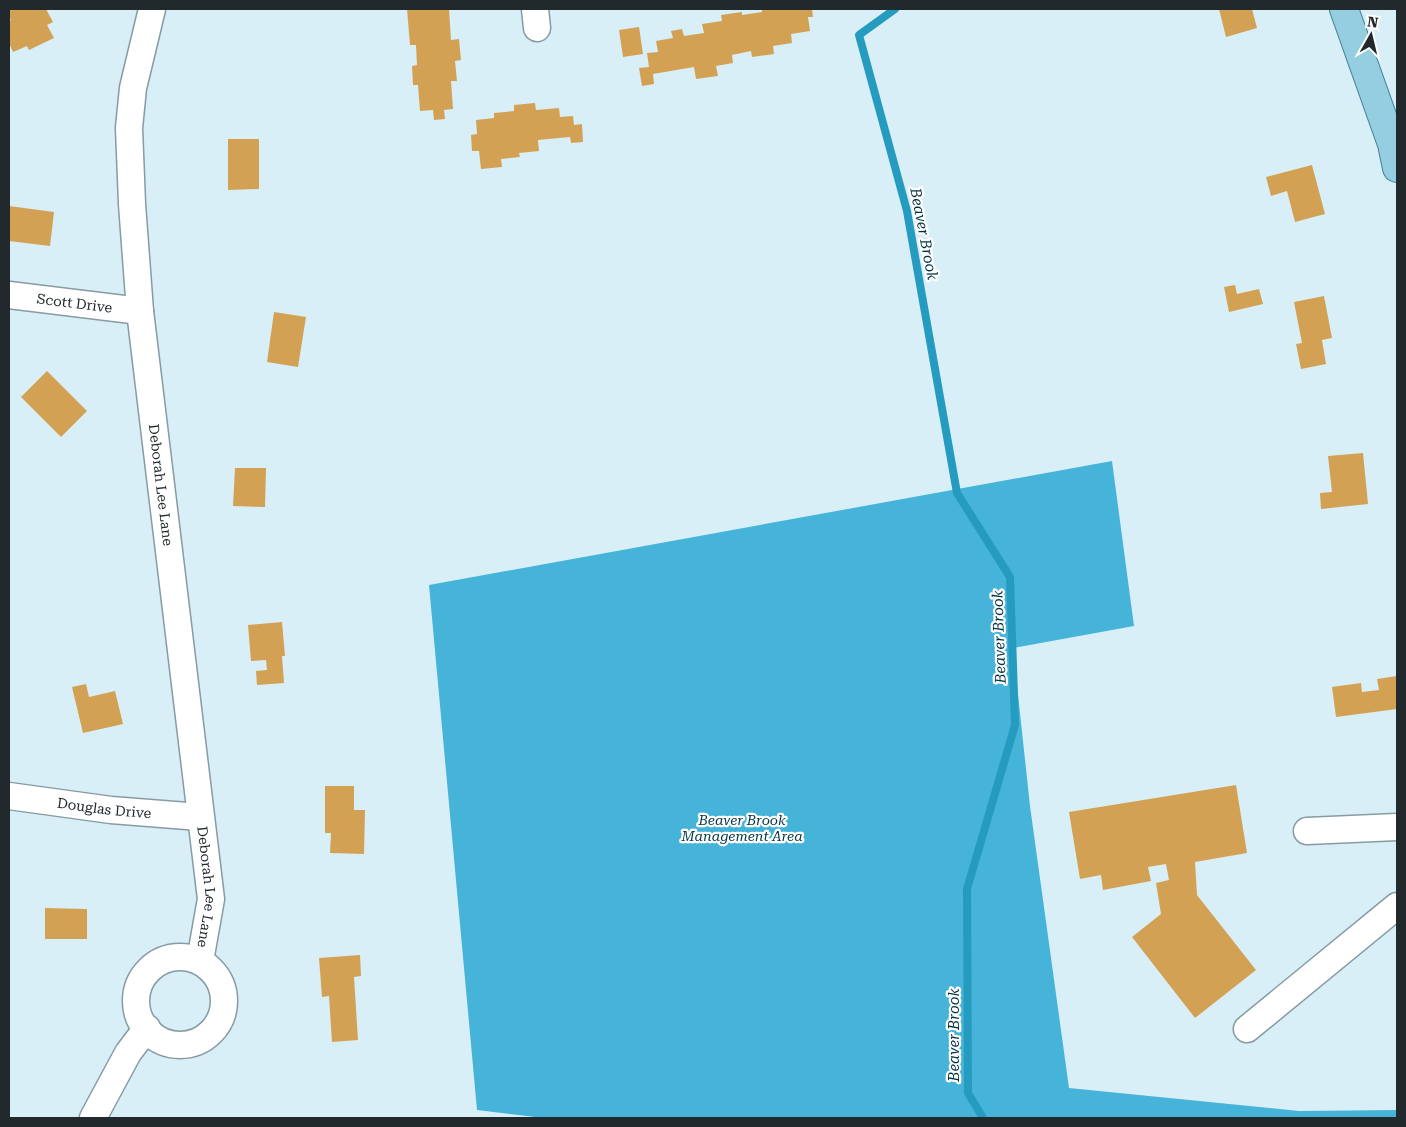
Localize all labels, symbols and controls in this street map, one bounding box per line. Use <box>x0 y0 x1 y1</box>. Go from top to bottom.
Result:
north arrow <box>1346 10 1396 60</box>
text: N <box>1366 13 1379 31</box>
water label: Beaver Brook <box>906 185 942 282</box>
street label: Scott Drive <box>36 290 114 316</box>
street label: Deborah Lee Lane <box>146 423 176 547</box>
water label: Beaver Brook <box>988 589 1010 685</box>
street label: Douglas Drive <box>56 795 152 821</box>
park label: Beaver Brook Management Area <box>680 812 803 844</box>
street label: Deborah Lee Lane <box>194 825 219 949</box>
water label: Beaver Brook <box>945 987 963 1083</box>

